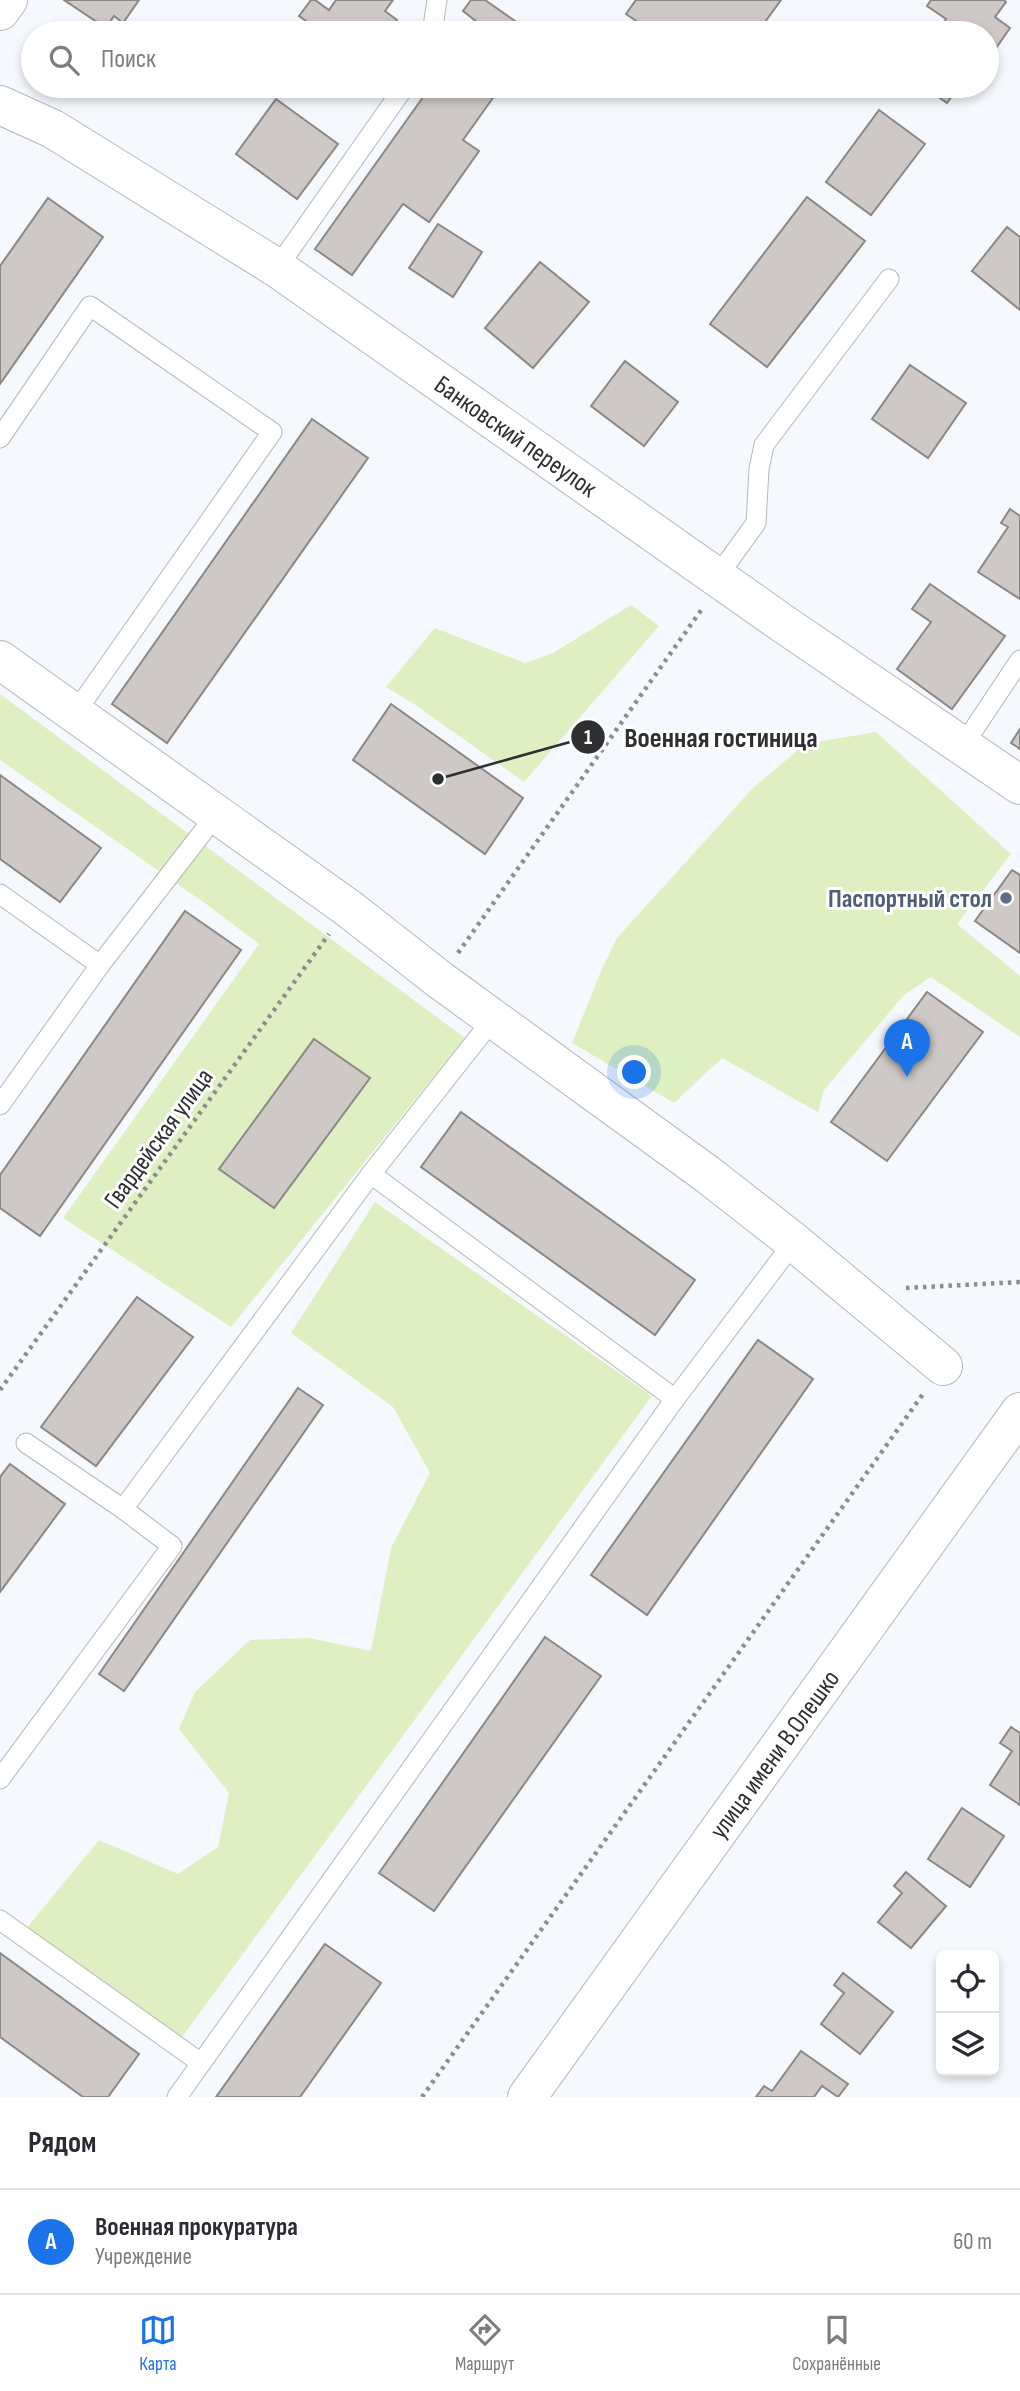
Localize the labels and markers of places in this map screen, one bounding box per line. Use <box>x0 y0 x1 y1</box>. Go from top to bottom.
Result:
callout: Военная гостиница <box>570 712 837 761</box>
place label: Паспортный стол <box>828 884 992 915</box>
marker: Паспортный стол <box>998 890 1014 906</box>
pin: A <box>884 1019 930 1077</box>

